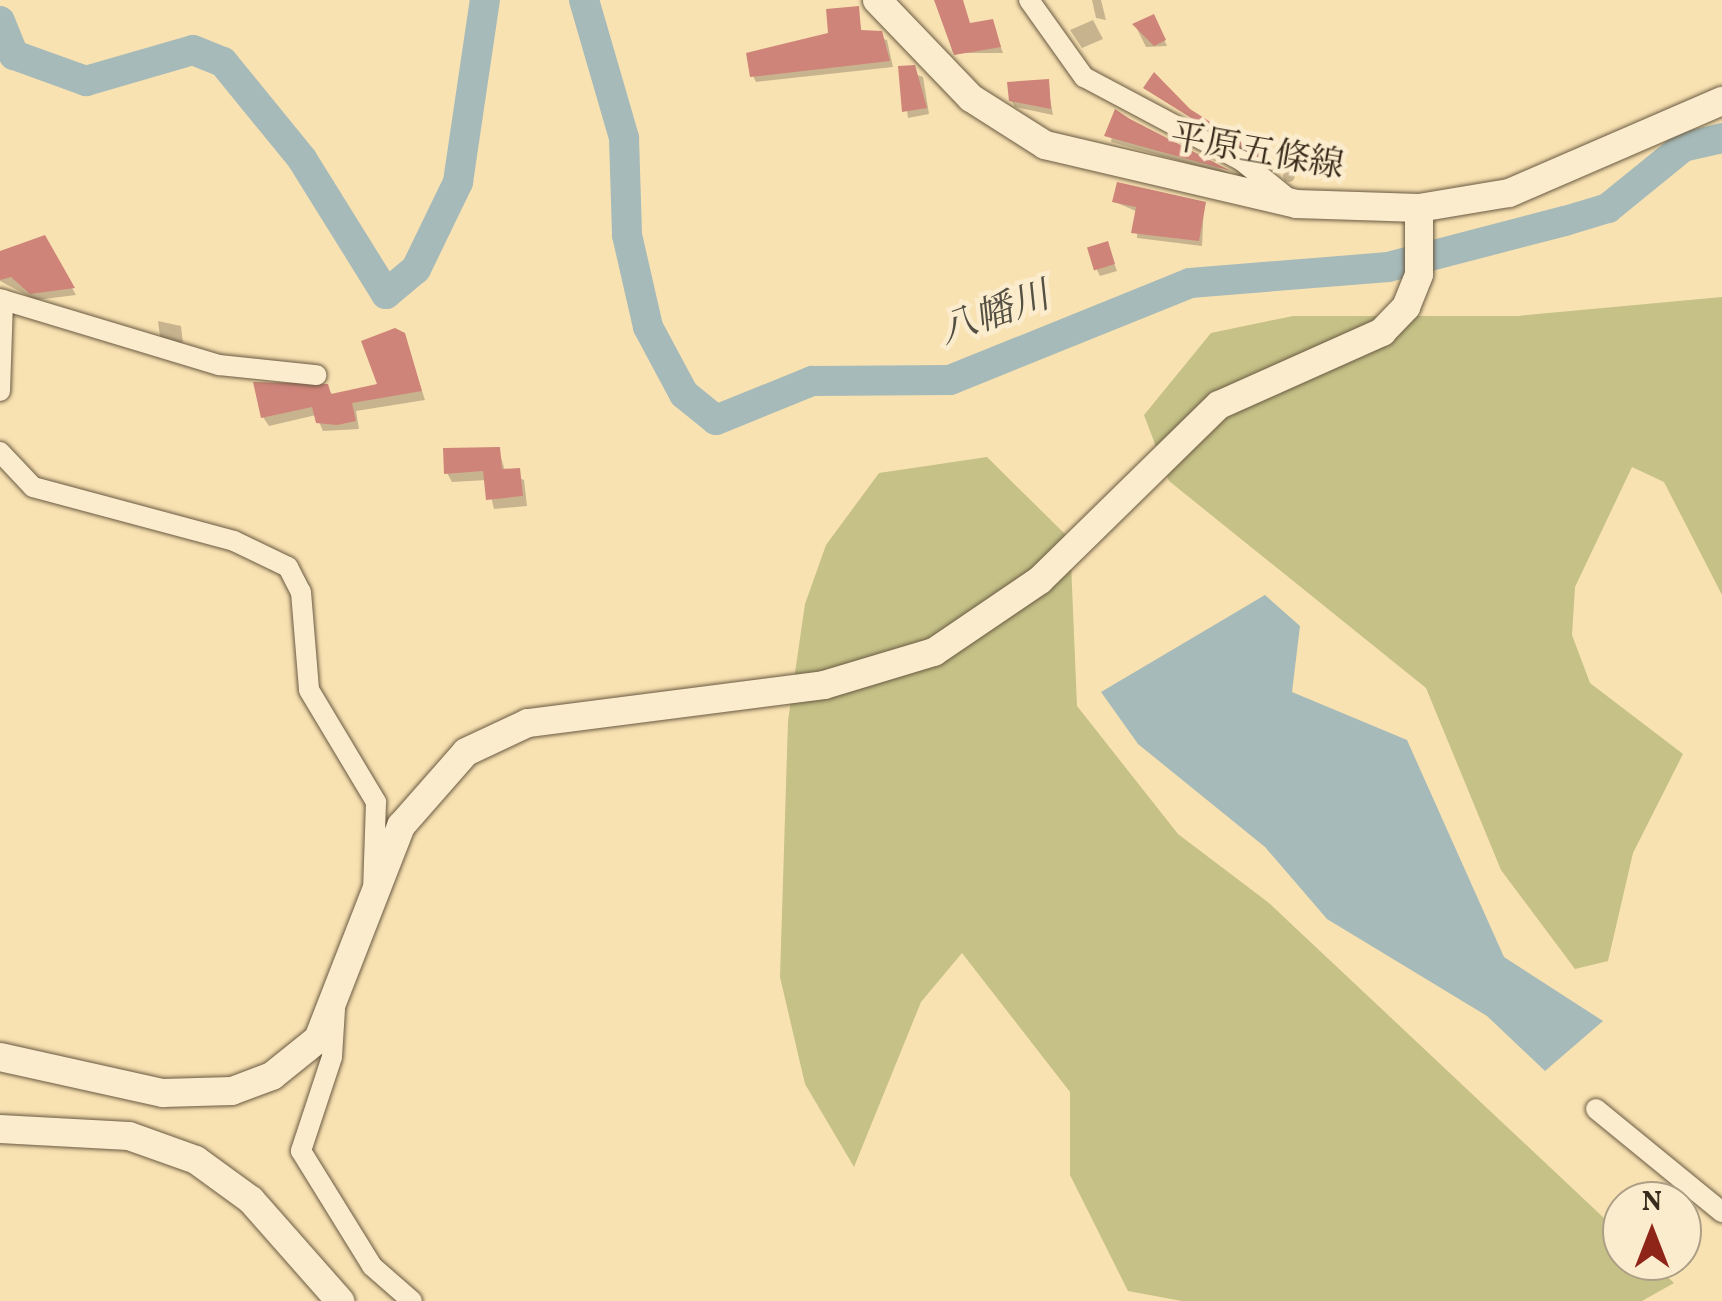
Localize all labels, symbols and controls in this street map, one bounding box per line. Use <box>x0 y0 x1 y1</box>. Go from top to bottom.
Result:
street label: 平原五條線 <box>1167 117 1347 189</box>
water label: 八幡川 <box>934 275 1056 357</box>
north arrow <box>1602 1181 1702 1281</box>
text: N <box>1642 1183 1662 1222</box>

